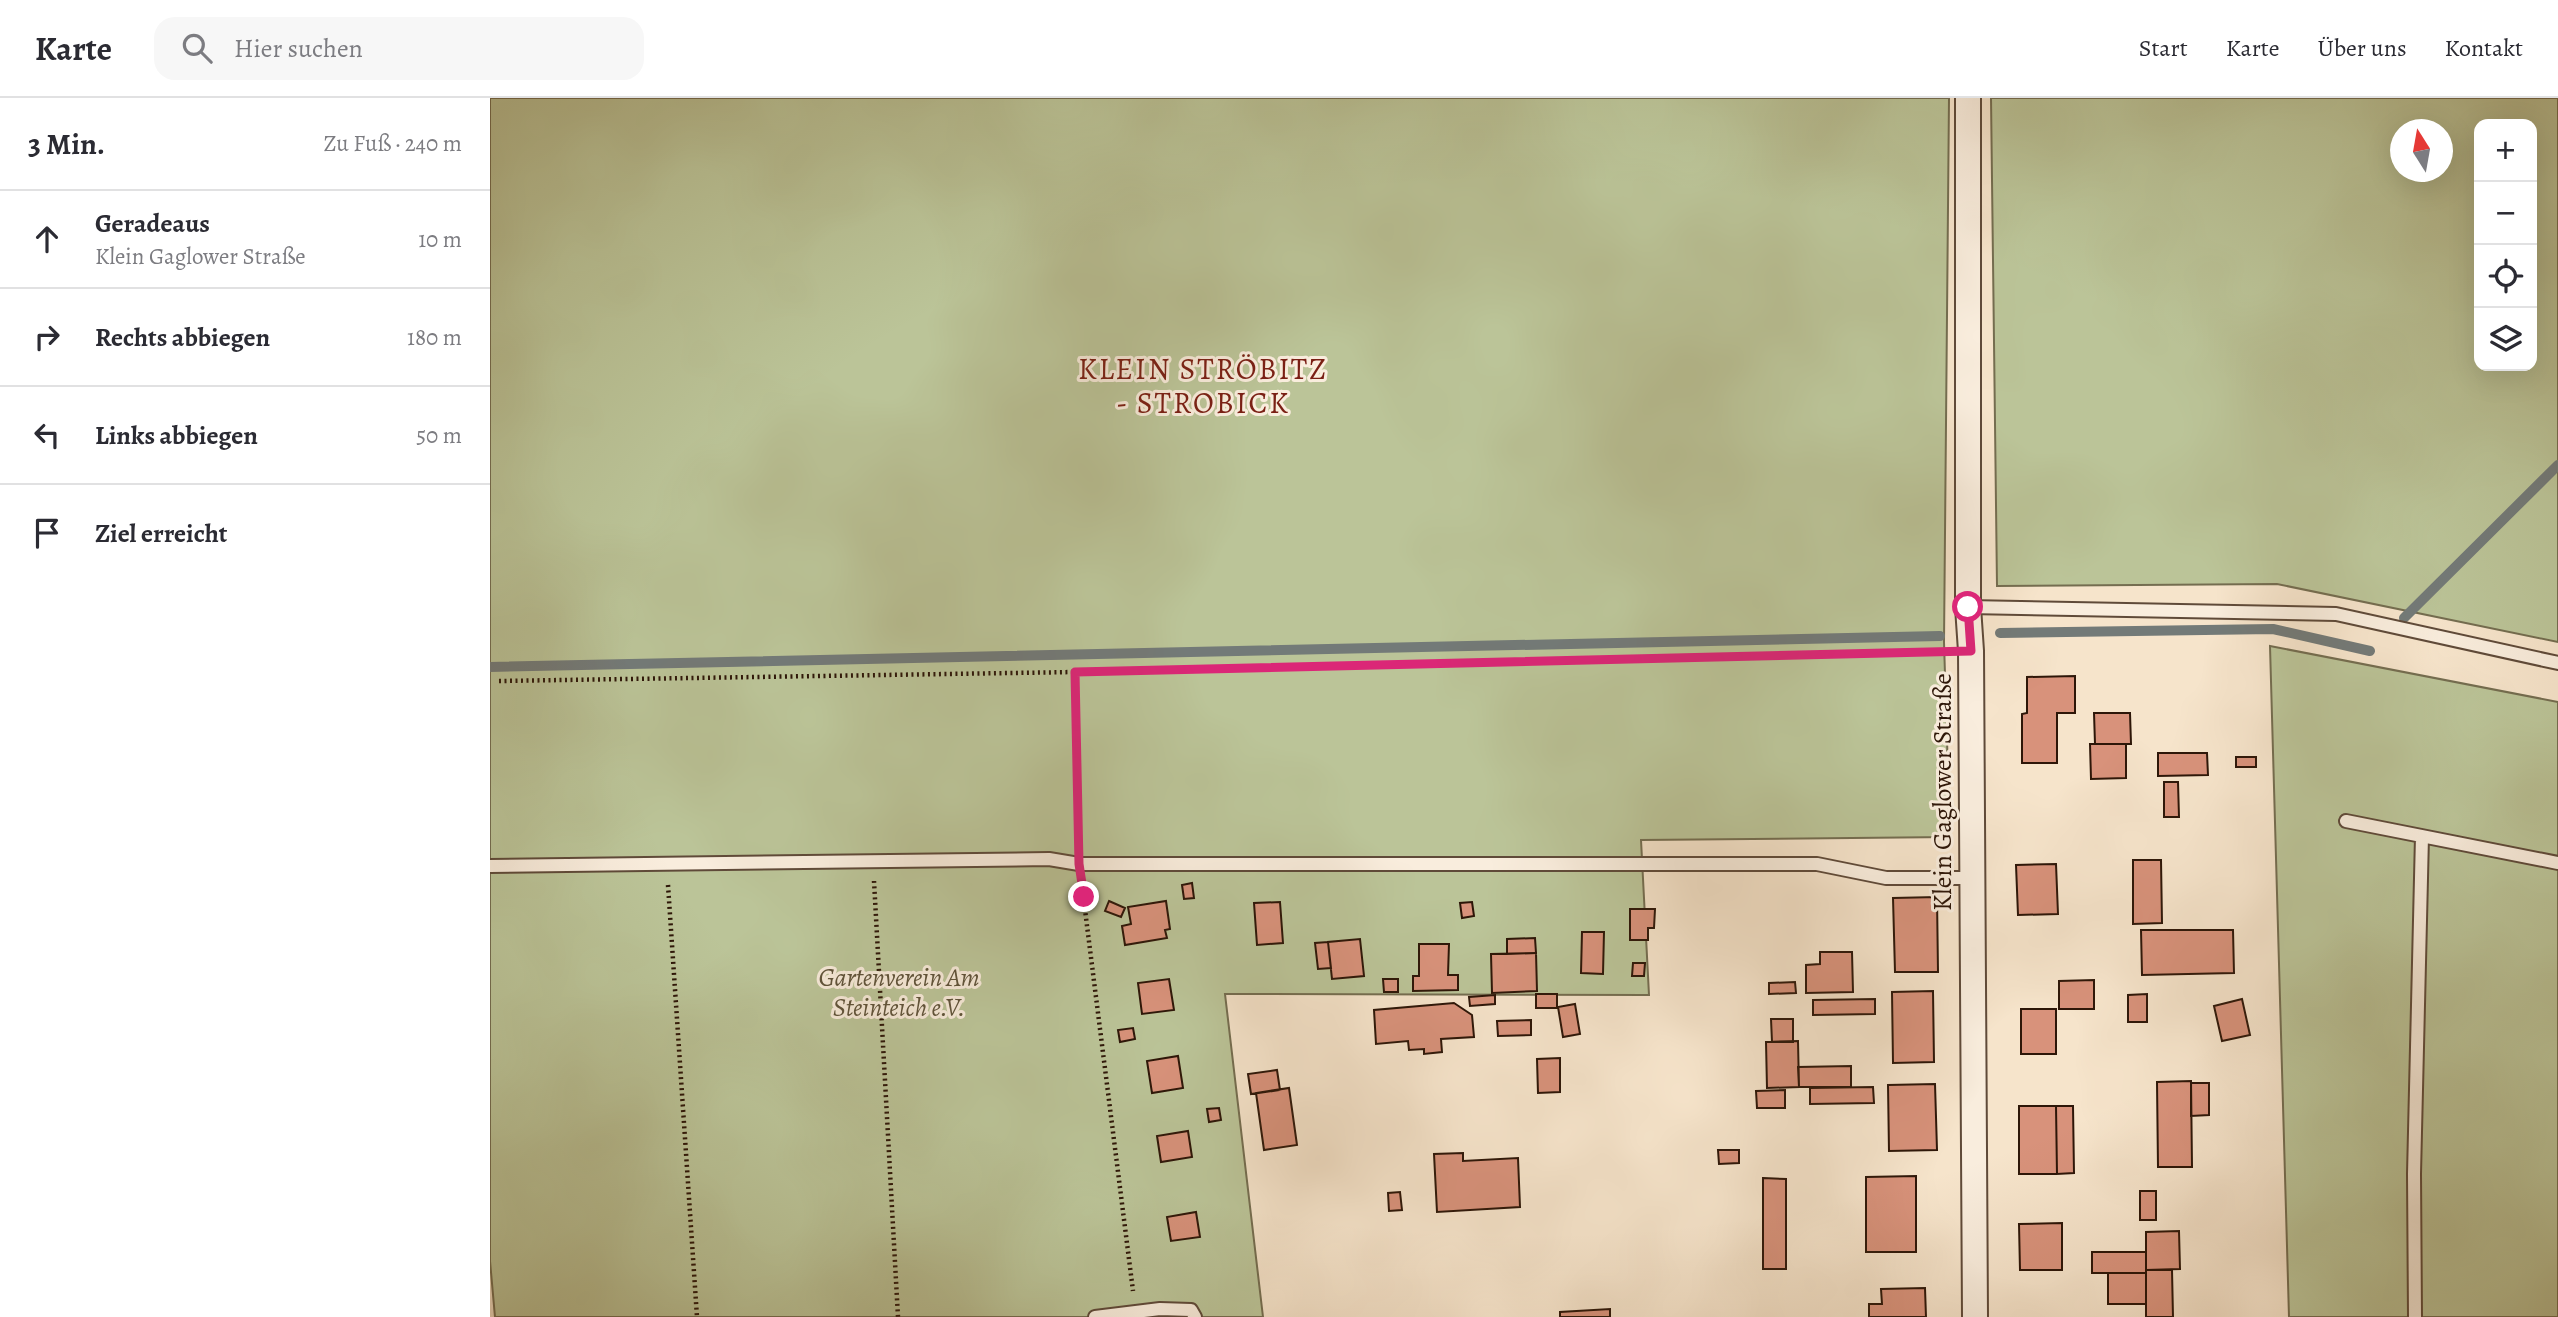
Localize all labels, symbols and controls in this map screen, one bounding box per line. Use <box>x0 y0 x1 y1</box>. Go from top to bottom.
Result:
search box <box>154 17 644 80</box>
text: Karte <box>35 26 112 71</box>
icon: search <box>178 29 216 67</box>
text: Hier suchen <box>234 31 363 66</box>
text: Start <box>2139 32 2188 64</box>
text: Karte <box>2226 32 2280 64</box>
text: Über uns <box>2318 32 2407 64</box>
text: Kontakt <box>2445 32 2523 64</box>
north arrow <box>2390 119 2453 182</box>
map controls <box>2474 119 2537 371</box>
button: + <box>2474 119 2537 182</box>
text: 3 Min. <box>28 124 105 164</box>
text: Zu Fuß · 240 m <box>323 128 462 159</box>
button: − <box>2474 182 2537 245</box>
text: Geradeaus <box>95 206 210 241</box>
icon: ahead <box>28 220 66 258</box>
text: 10 m <box>418 224 462 255</box>
text: Klein Gaglower Straße <box>95 241 306 272</box>
button: locate <box>2474 245 2537 308</box>
button: layers <box>2474 308 2537 371</box>
icon: right <box>28 318 66 356</box>
text: Rechts abbiegen <box>95 320 270 355</box>
text: 180 m <box>407 322 462 353</box>
district label: KLEIN STRÖBITZ - STROBICK <box>1078 349 1328 423</box>
icon: left <box>28 416 66 454</box>
text: Links abbiegen <box>95 418 258 453</box>
text: 50 m <box>416 420 462 451</box>
icon: arrive <box>28 514 66 552</box>
text: Ziel erreicht <box>95 516 228 551</box>
route start <box>1952 591 1983 622</box>
street label: Klein Gaglower Straße <box>1925 673 1960 911</box>
route end <box>1068 881 1099 912</box>
park label: Gartenverein Am Steinteich e.V. <box>818 960 980 1025</box>

